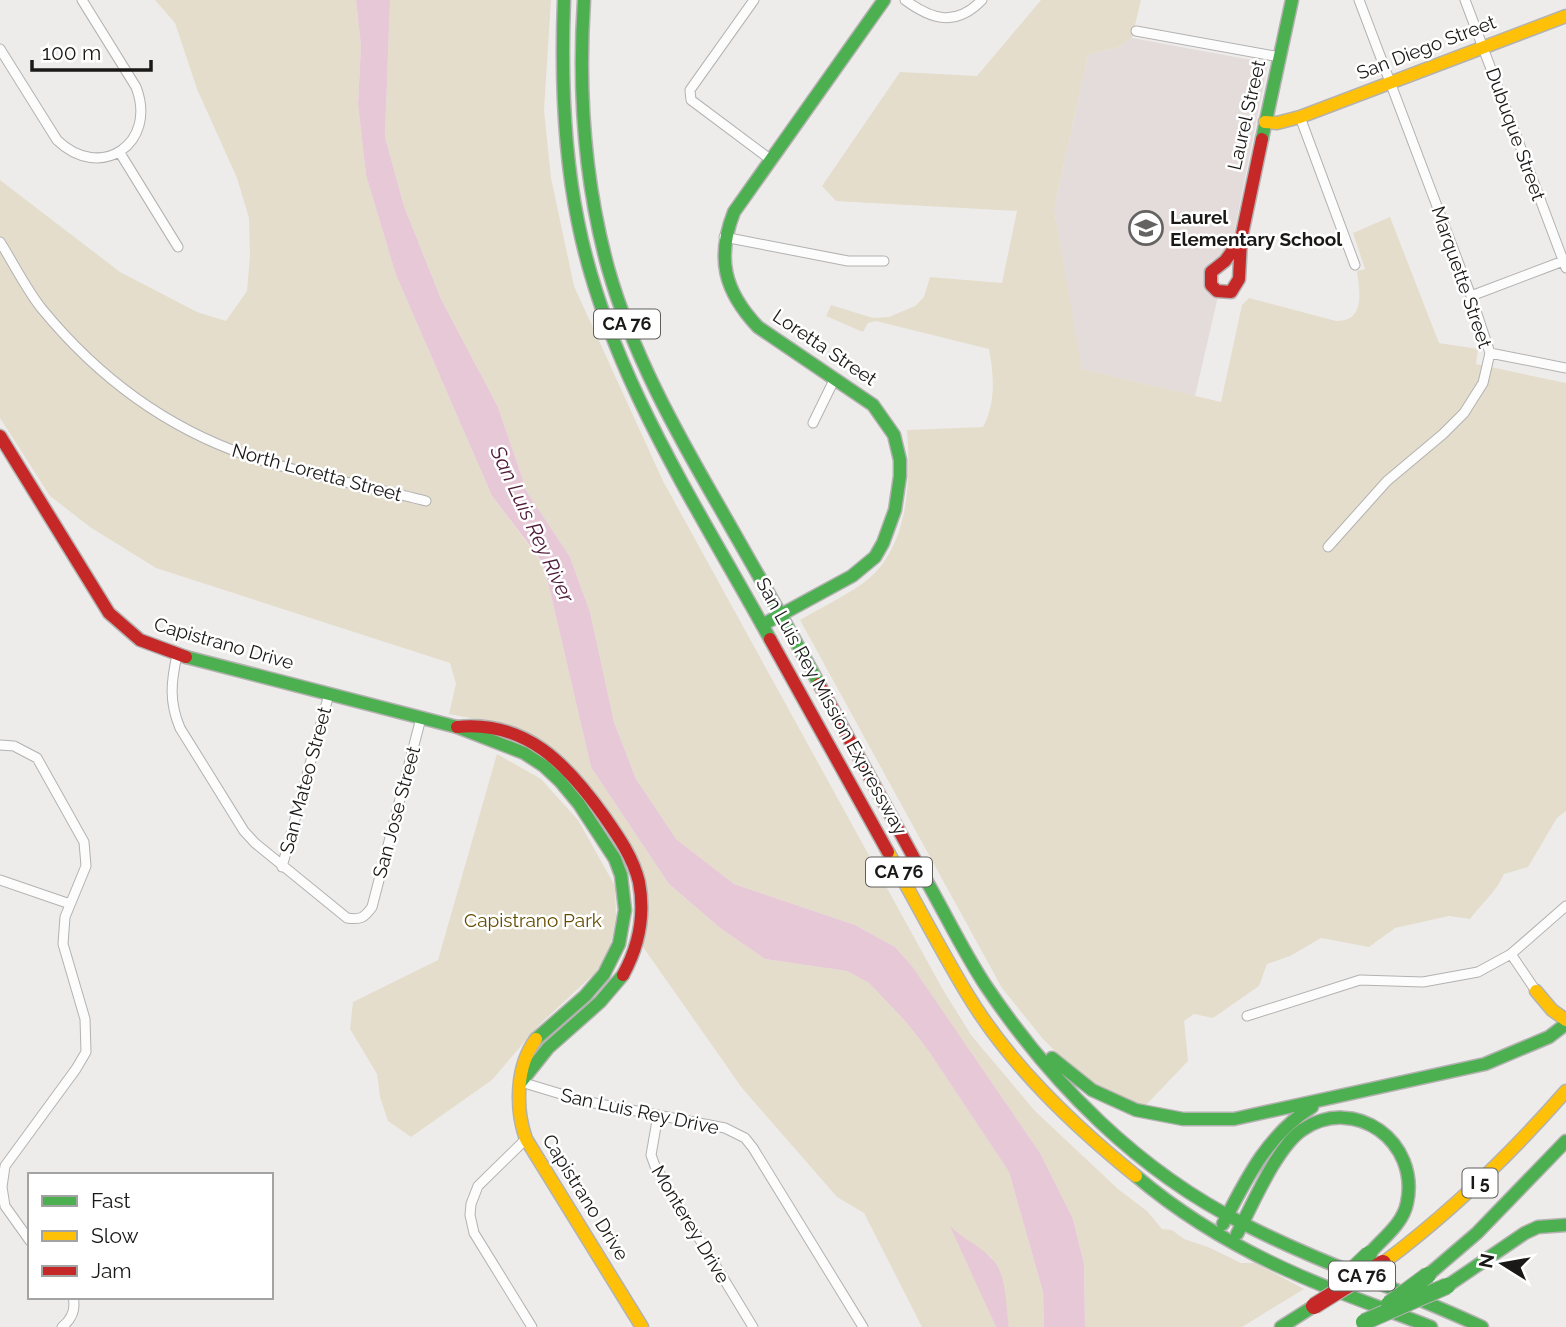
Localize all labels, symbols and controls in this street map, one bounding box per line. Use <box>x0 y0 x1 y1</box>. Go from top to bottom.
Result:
street label: San Diego Street <box>1353 10 1499 84</box>
scale bar <box>32 28 150 72</box>
text: 100 m <box>42 40 101 65</box>
street label: Laurel Street <box>1223 57 1269 172</box>
street label: Dubuque Street <box>1482 65 1550 204</box>
street label: Marquette Street <box>1427 203 1497 351</box>
place label: Laurel Elementary School <box>1170 206 1343 250</box>
school or university icon: Laurel Elementary School <box>1127 209 1165 247</box>
street label: Loretta Street <box>769 304 882 390</box>
road number: CA 76 <box>594 310 660 338</box>
street label: North Loretta Street <box>230 439 405 505</box>
water label: San Luis Rey River <box>485 441 580 607</box>
street label: San Luis Rey Mission Expressway <box>752 574 912 838</box>
street label: Capistrano Drive <box>152 613 296 673</box>
street label: San Mateo Street <box>275 704 335 856</box>
street label: San Jose Street <box>368 743 424 880</box>
road number: CA 76 <box>866 858 932 886</box>
park label: Capistrano Park <box>464 909 602 931</box>
street label: San Luis Rey Drive <box>559 1083 721 1139</box>
street label: Capistrano Drive <box>538 1130 634 1264</box>
street label: Monterey Drive <box>647 1161 735 1287</box>
road number: I 5 <box>1462 1168 1498 1198</box>
legend <box>28 1173 273 1299</box>
text: Fast <box>91 1188 131 1213</box>
text: Slow <box>91 1223 139 1248</box>
north arrow <box>1468 1229 1538 1299</box>
text: N <box>1474 1252 1498 1270</box>
text: Jam <box>91 1258 132 1283</box>
road number: CA 76 <box>1329 1261 1395 1290</box>

